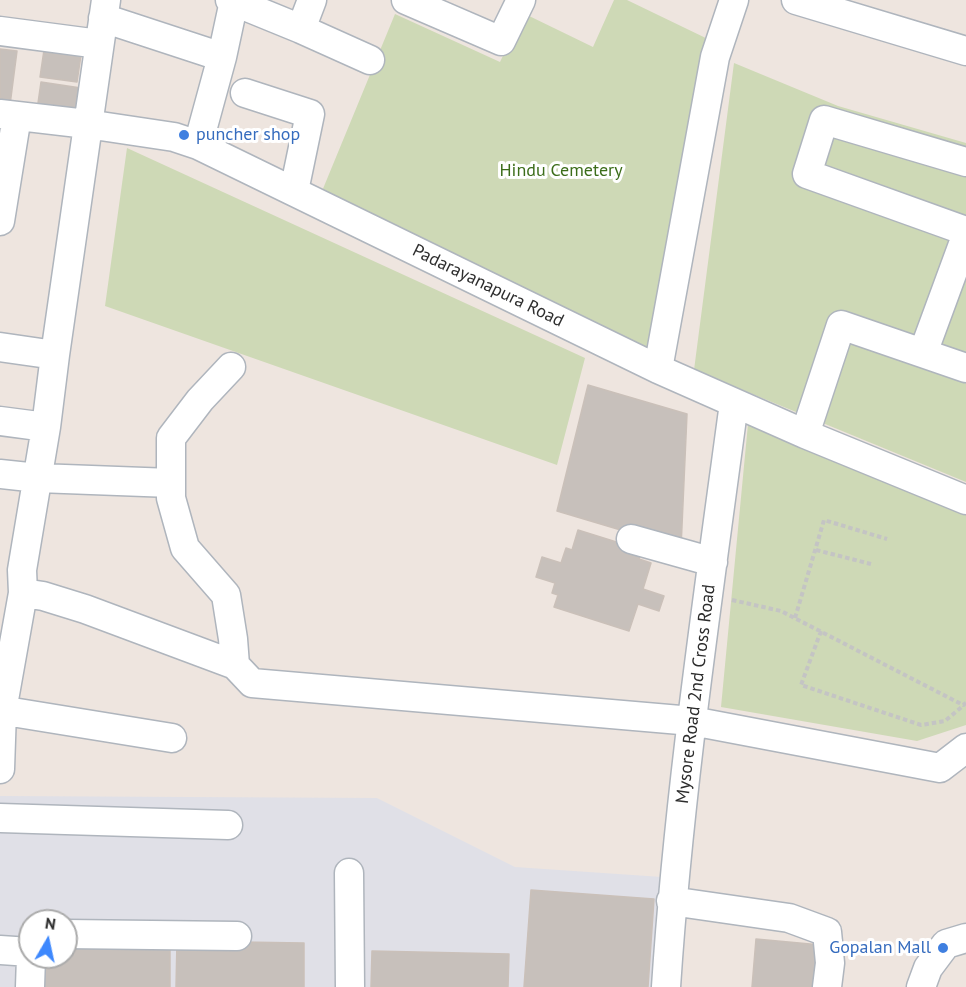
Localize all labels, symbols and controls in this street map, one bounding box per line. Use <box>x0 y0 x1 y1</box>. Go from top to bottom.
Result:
place label: puncher shop <box>196 124 300 146</box>
marker: puncher shop <box>177 128 191 142</box>
park label: Hindu Cemetery <box>499 160 623 182</box>
street label: Padarayanapura Road <box>409 240 567 332</box>
street label: Mysore Road 2nd Cross Road <box>672 583 720 805</box>
north arrow <box>18 909 78 969</box>
text: N <box>44 912 57 934</box>
place label: Gopalan Mall <box>829 937 931 959</box>
marker: Gopalan Mall <box>936 941 950 955</box>

